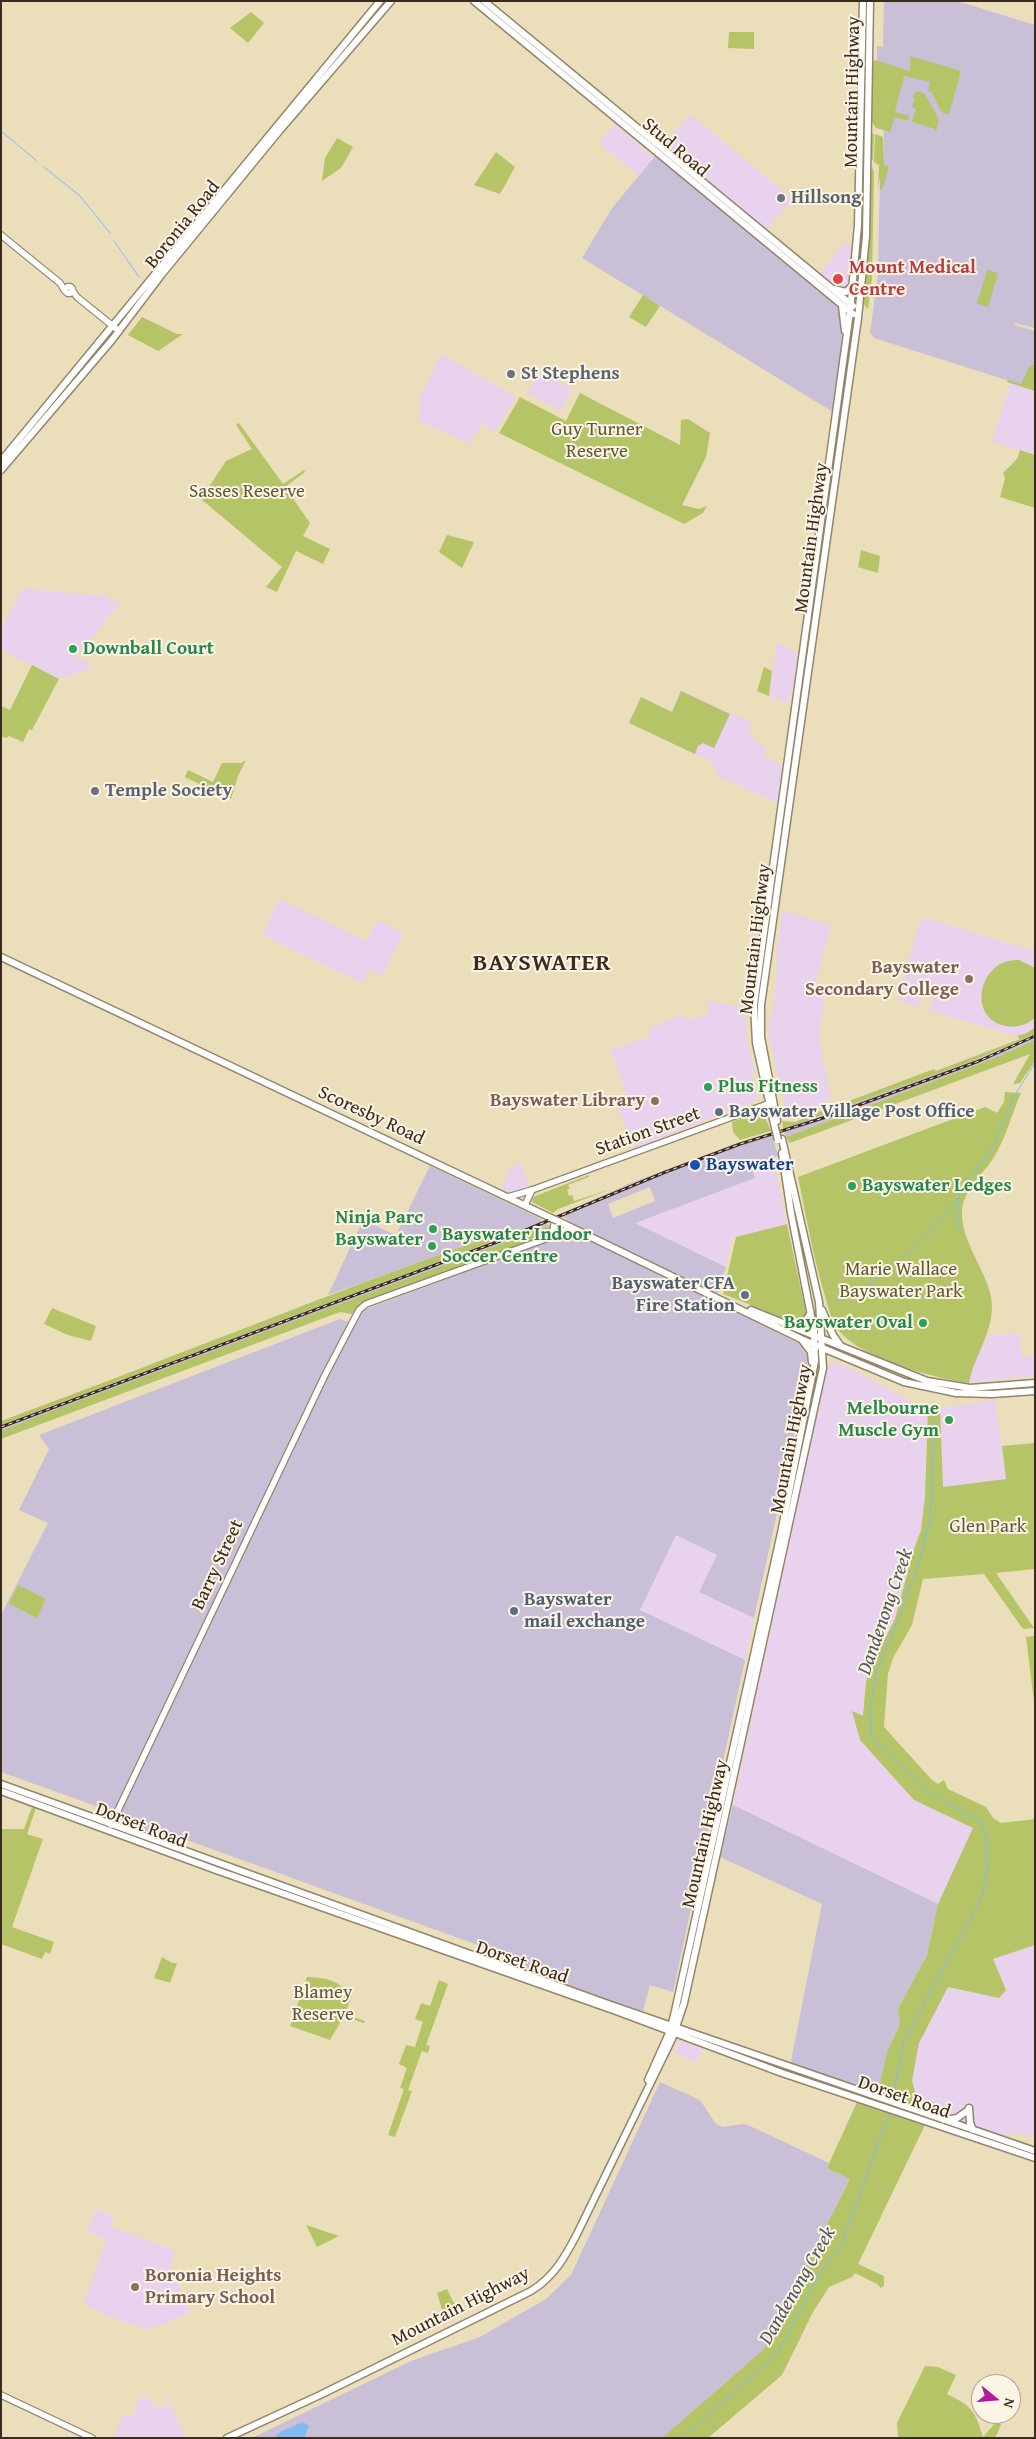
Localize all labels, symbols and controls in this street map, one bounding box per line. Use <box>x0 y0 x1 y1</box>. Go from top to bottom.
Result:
street label: Mountain Highway <box>840 16 866 168</box>
street label: Stud Road <box>637 113 713 183</box>
street label: Boronia Road <box>141 176 225 274</box>
place label: Hillsong <box>791 187 861 209</box>
marker: Hillsong <box>775 192 787 204</box>
place label: Mount Medical Centre <box>849 257 976 301</box>
marker: Mount Medical Centre <box>831 272 845 286</box>
place label: St Stephens <box>521 363 620 385</box>
marker: St Stephens <box>505 368 517 380</box>
park label: Guy Turner Reserve <box>551 419 643 463</box>
street label: Mountain Highway <box>790 461 834 615</box>
park label: Sasses Reserve <box>189 481 305 503</box>
place label: Downball Court <box>83 638 214 660</box>
marker: Downball Court <box>67 643 79 655</box>
place label: Temple Society <box>105 780 232 802</box>
marker: Temple Society <box>89 785 101 797</box>
street label: Mountain Highway <box>735 862 777 1016</box>
district label: BAYSWATER <box>472 950 612 978</box>
place label: Bayswater Secondary College <box>805 957 959 1001</box>
marker: Bayswater Secondary College <box>963 973 975 985</box>
place label: Plus Fitness <box>718 1076 818 1098</box>
street label: Scoresby Road <box>314 1081 428 1151</box>
marker: Plus Fitness <box>702 1081 714 1093</box>
place label: Bayswater Library <box>490 1090 645 1112</box>
marker: Bayswater Library <box>649 1095 661 1107</box>
place label: Bayswater Village Post Office <box>729 1101 975 1123</box>
street label: Station Street <box>593 1103 703 1161</box>
marker: Bayswater Village Post Office <box>713 1106 725 1118</box>
place label: Bayswater <box>706 1154 794 1176</box>
marker: Bayswater <box>688 1158 702 1172</box>
place label: Bayswater Ledges <box>862 1175 1012 1197</box>
marker: Bayswater Ledges <box>846 1180 858 1192</box>
place label: Ninja Parc Bayswater <box>335 1207 423 1251</box>
marker: Ninja Parc Bayswater <box>427 1223 439 1235</box>
place label: Bayswater Indoor Soccer Centre <box>442 1224 591 1268</box>
marker: Bayswater Indoor Soccer Centre <box>426 1240 438 1252</box>
park label: Marie Wallace Bayswater Park <box>839 1259 963 1303</box>
place label: Bayswater CFA Fire Station <box>612 1273 735 1317</box>
marker: Bayswater CFA Fire Station <box>739 1289 751 1301</box>
place label: Bayswater Oval <box>784 1312 913 1334</box>
marker: Bayswater Oval <box>917 1317 929 1329</box>
street label: Mountain Highway <box>766 1362 818 1516</box>
place label: Melbourne Muscle Gym <box>838 1398 939 1442</box>
marker: Melbourne Muscle Gym <box>943 1414 955 1426</box>
street label: Barry Street <box>187 1516 249 1614</box>
park label: Glen Park <box>950 1516 1026 1538</box>
water label: Dandenong Creek <box>853 1546 919 1678</box>
place label: Bayswater mail exchange <box>524 1589 645 1633</box>
marker: Bayswater mail exchange <box>508 1605 520 1617</box>
street label: Mountain Highway <box>678 1757 734 1911</box>
street label: Dorset Road <box>92 1798 190 1854</box>
street label: Dorset Road <box>473 1937 571 1989</box>
park label: Blamey Reserve <box>292 1982 354 2026</box>
street label: Dorset Road <box>855 2072 953 2124</box>
water label: Dandenong Creek <box>755 2223 841 2349</box>
street label: Mountain Highway <box>388 2262 534 2352</box>
place label: Boronia Heights Primary School <box>145 2265 281 2309</box>
marker: Boronia Heights Primary School <box>129 2281 141 2293</box>
north arrow <box>971 2374 1021 2424</box>
text: N <box>998 2396 1020 2410</box>

